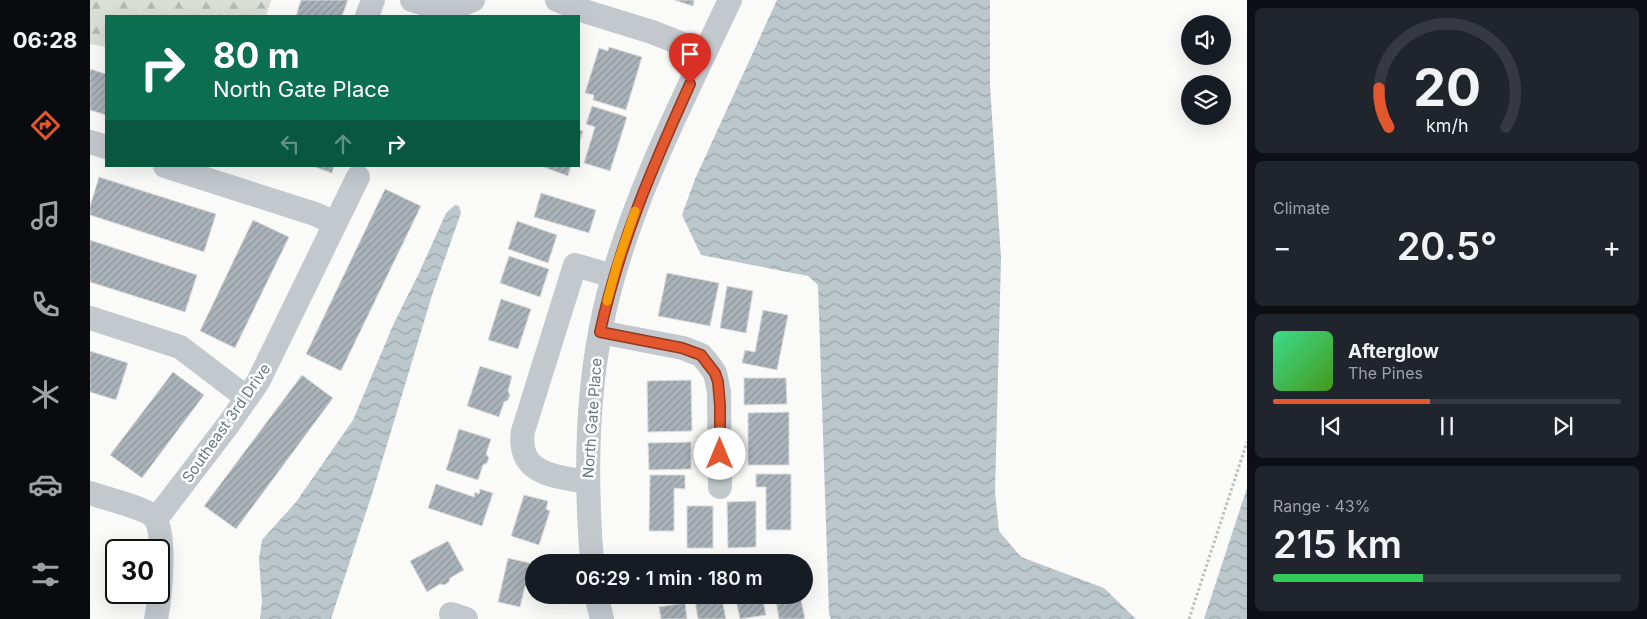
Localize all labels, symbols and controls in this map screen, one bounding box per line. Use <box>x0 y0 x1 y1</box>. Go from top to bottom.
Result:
map controls <box>1181 15 1231 125</box>
button: sound <box>1181 15 1231 65</box>
text: 06:28 <box>13 27 77 53</box>
pin <box>669 33 711 84</box>
text: 80 m <box>213 34 300 76</box>
icon: right <box>130 35 195 100</box>
icon: arrive <box>676 40 704 68</box>
text: 20 <box>1413 56 1481 119</box>
button: layers <box>1181 75 1231 125</box>
text: North Gate Place <box>213 76 390 102</box>
icon: directions <box>28 108 63 143</box>
text: km/h <box>1426 115 1468 136</box>
icon: left <box>276 130 304 158</box>
icon: ahead <box>329 130 357 158</box>
icon: right <box>382 130 410 158</box>
icon: music <box>28 198 63 233</box>
text: Climate <box>1273 198 1330 218</box>
text: 20.5° <box>1397 223 1497 269</box>
text: − <box>1273 230 1292 264</box>
text: + <box>1602 230 1621 264</box>
icon: phone <box>28 287 63 322</box>
text: Afterglow <box>1348 340 1439 363</box>
street label: North Gate Place <box>578 357 606 479</box>
street label: Southeast 3rd Drive <box>178 360 274 486</box>
text: The Pines <box>1348 363 1423 383</box>
icon: climate <box>28 377 63 412</box>
icon: previous <box>1317 412 1345 440</box>
icon: pause <box>1433 412 1461 440</box>
icon: next <box>1549 412 1577 440</box>
position arrow <box>693 427 745 479</box>
icon: car <box>28 467 63 502</box>
text: Range · 43% <box>1273 496 1370 516</box>
text: 215 km <box>1273 521 1402 567</box>
speed limit sign: 30 <box>105 539 170 604</box>
icon: filters <box>28 557 63 592</box>
text: 06:29 · 1 min · 180 m <box>575 567 763 590</box>

